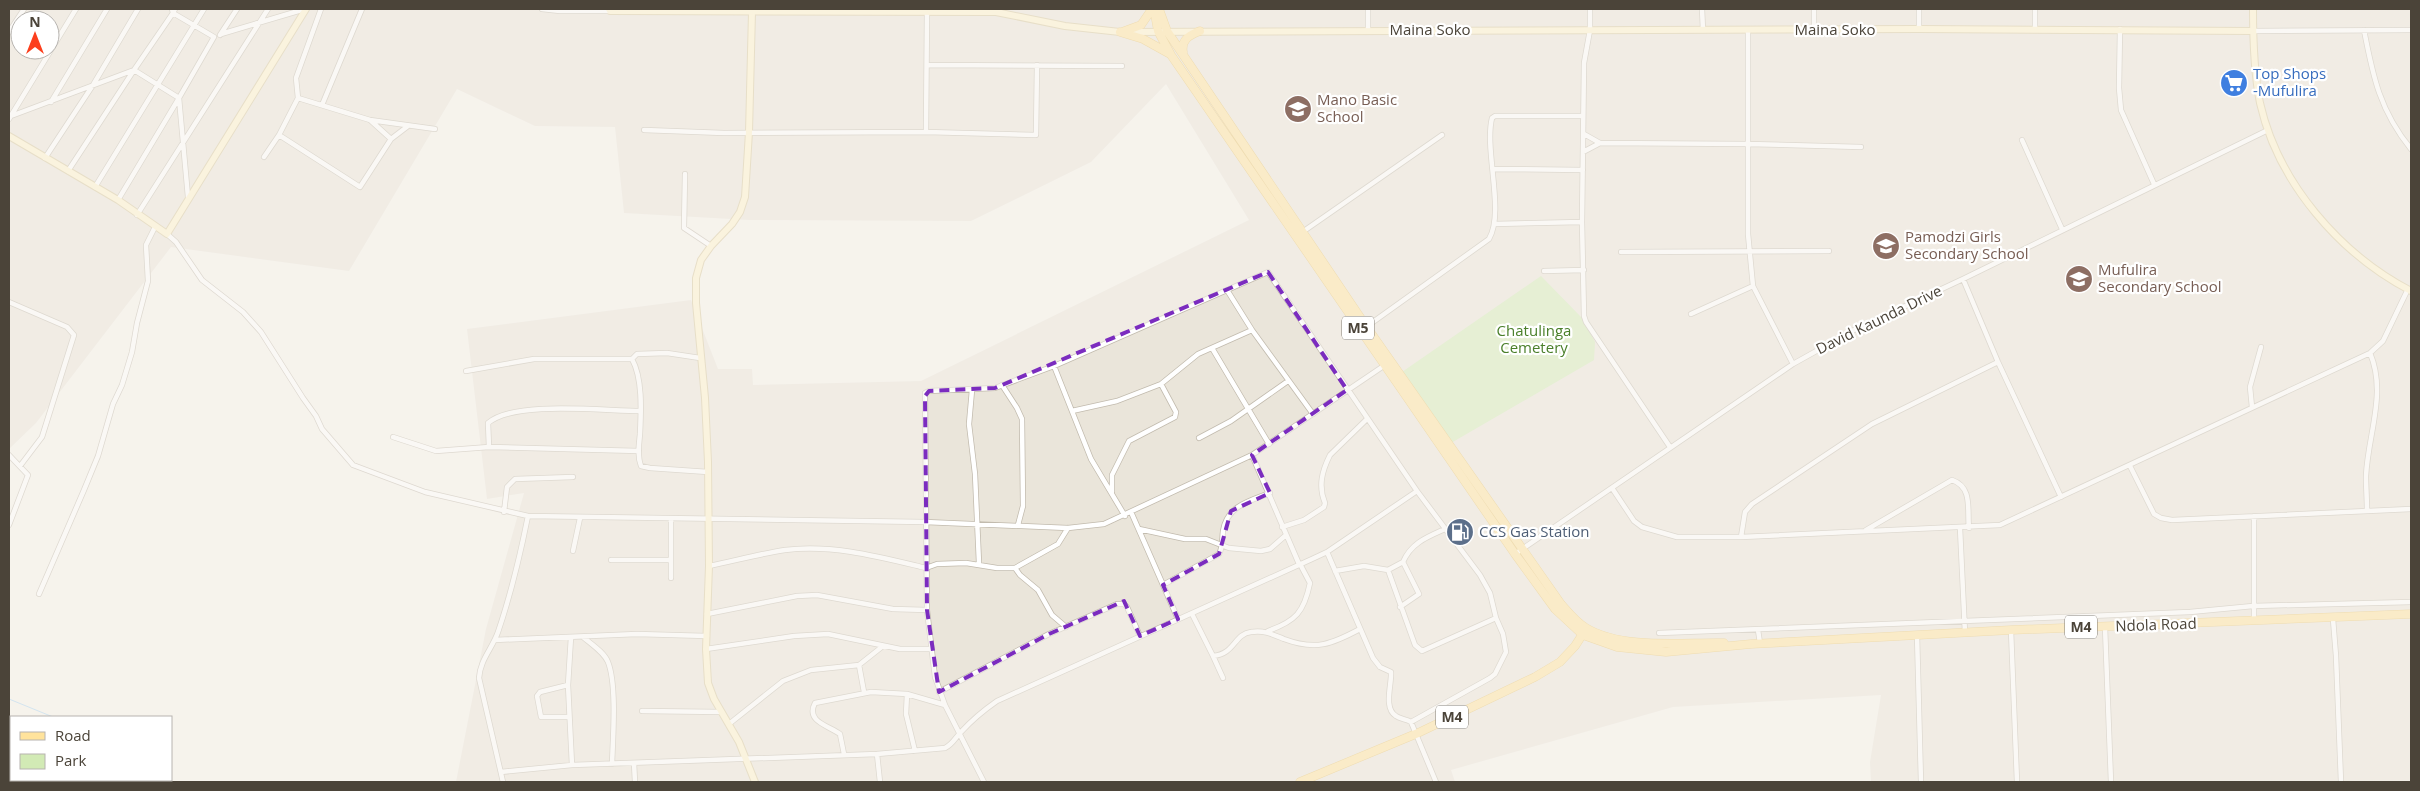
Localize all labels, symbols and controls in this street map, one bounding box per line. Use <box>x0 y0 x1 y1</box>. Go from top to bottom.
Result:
north arrow <box>10 10 60 60</box>
text: N <box>29 12 41 31</box>
street label: Maina Soko <box>1389 19 1471 39</box>
street label: Maina Soko <box>1794 19 1876 39</box>
place label: Top Shops -Mufulira <box>2253 63 2326 100</box>
supermarket icon: Top Shops -Mufulira <box>2219 68 2249 98</box>
place label: Mano Basic School <box>1317 89 1397 126</box>
school or university icon: Mano Basic School <box>1283 94 1313 124</box>
place label: Pamodzi Girls Secondary School <box>1905 226 2029 263</box>
school or university icon: Pamodzi Girls Secondary School <box>1871 231 1901 261</box>
place label: Mufulira Secondary School <box>2098 259 2222 296</box>
school or university icon: Mufulira Secondary School <box>2064 264 2094 294</box>
street label: David Kaunda Drive <box>1812 280 1945 358</box>
road number: M5 <box>1342 316 1374 339</box>
park label: Chatulinga Cemetery <box>1497 320 1571 357</box>
fuel station icon: CCS Gas Station <box>1445 517 1475 547</box>
place label: CCS Gas Station <box>1479 521 1590 541</box>
street label: Ndola Road <box>2115 613 2197 635</box>
road number: M4 <box>2065 616 2097 638</box>
road number: M4 <box>1436 706 1468 729</box>
legend <box>10 716 172 781</box>
text: Road <box>55 725 91 745</box>
text: Park <box>55 750 86 770</box>

